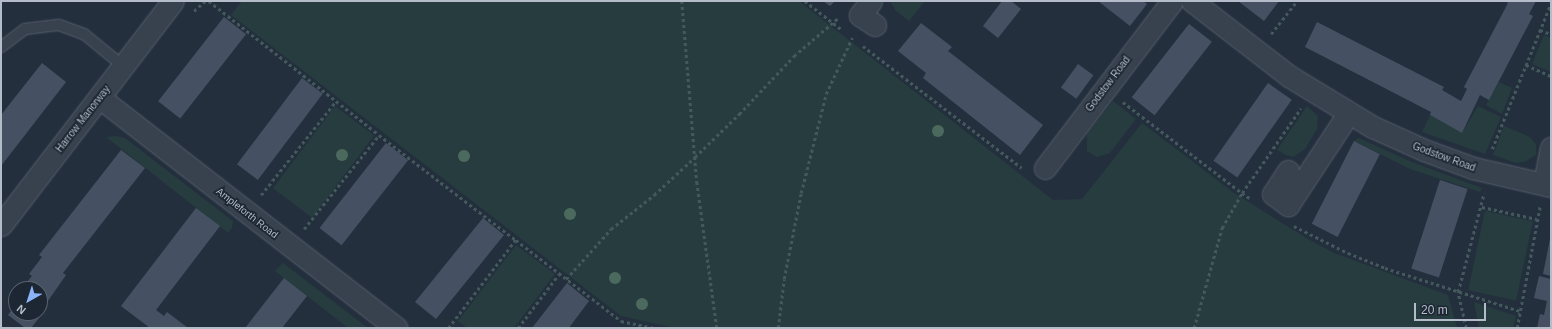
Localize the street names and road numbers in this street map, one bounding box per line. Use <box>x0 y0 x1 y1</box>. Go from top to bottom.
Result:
street label: Godstow Road <box>1083 54 1133 114</box>
street label: Harrow Manorway <box>53 83 113 155</box>
street label: Godstow Road <box>1411 140 1477 174</box>
street label: Ampleforth Road <box>214 185 280 241</box>

